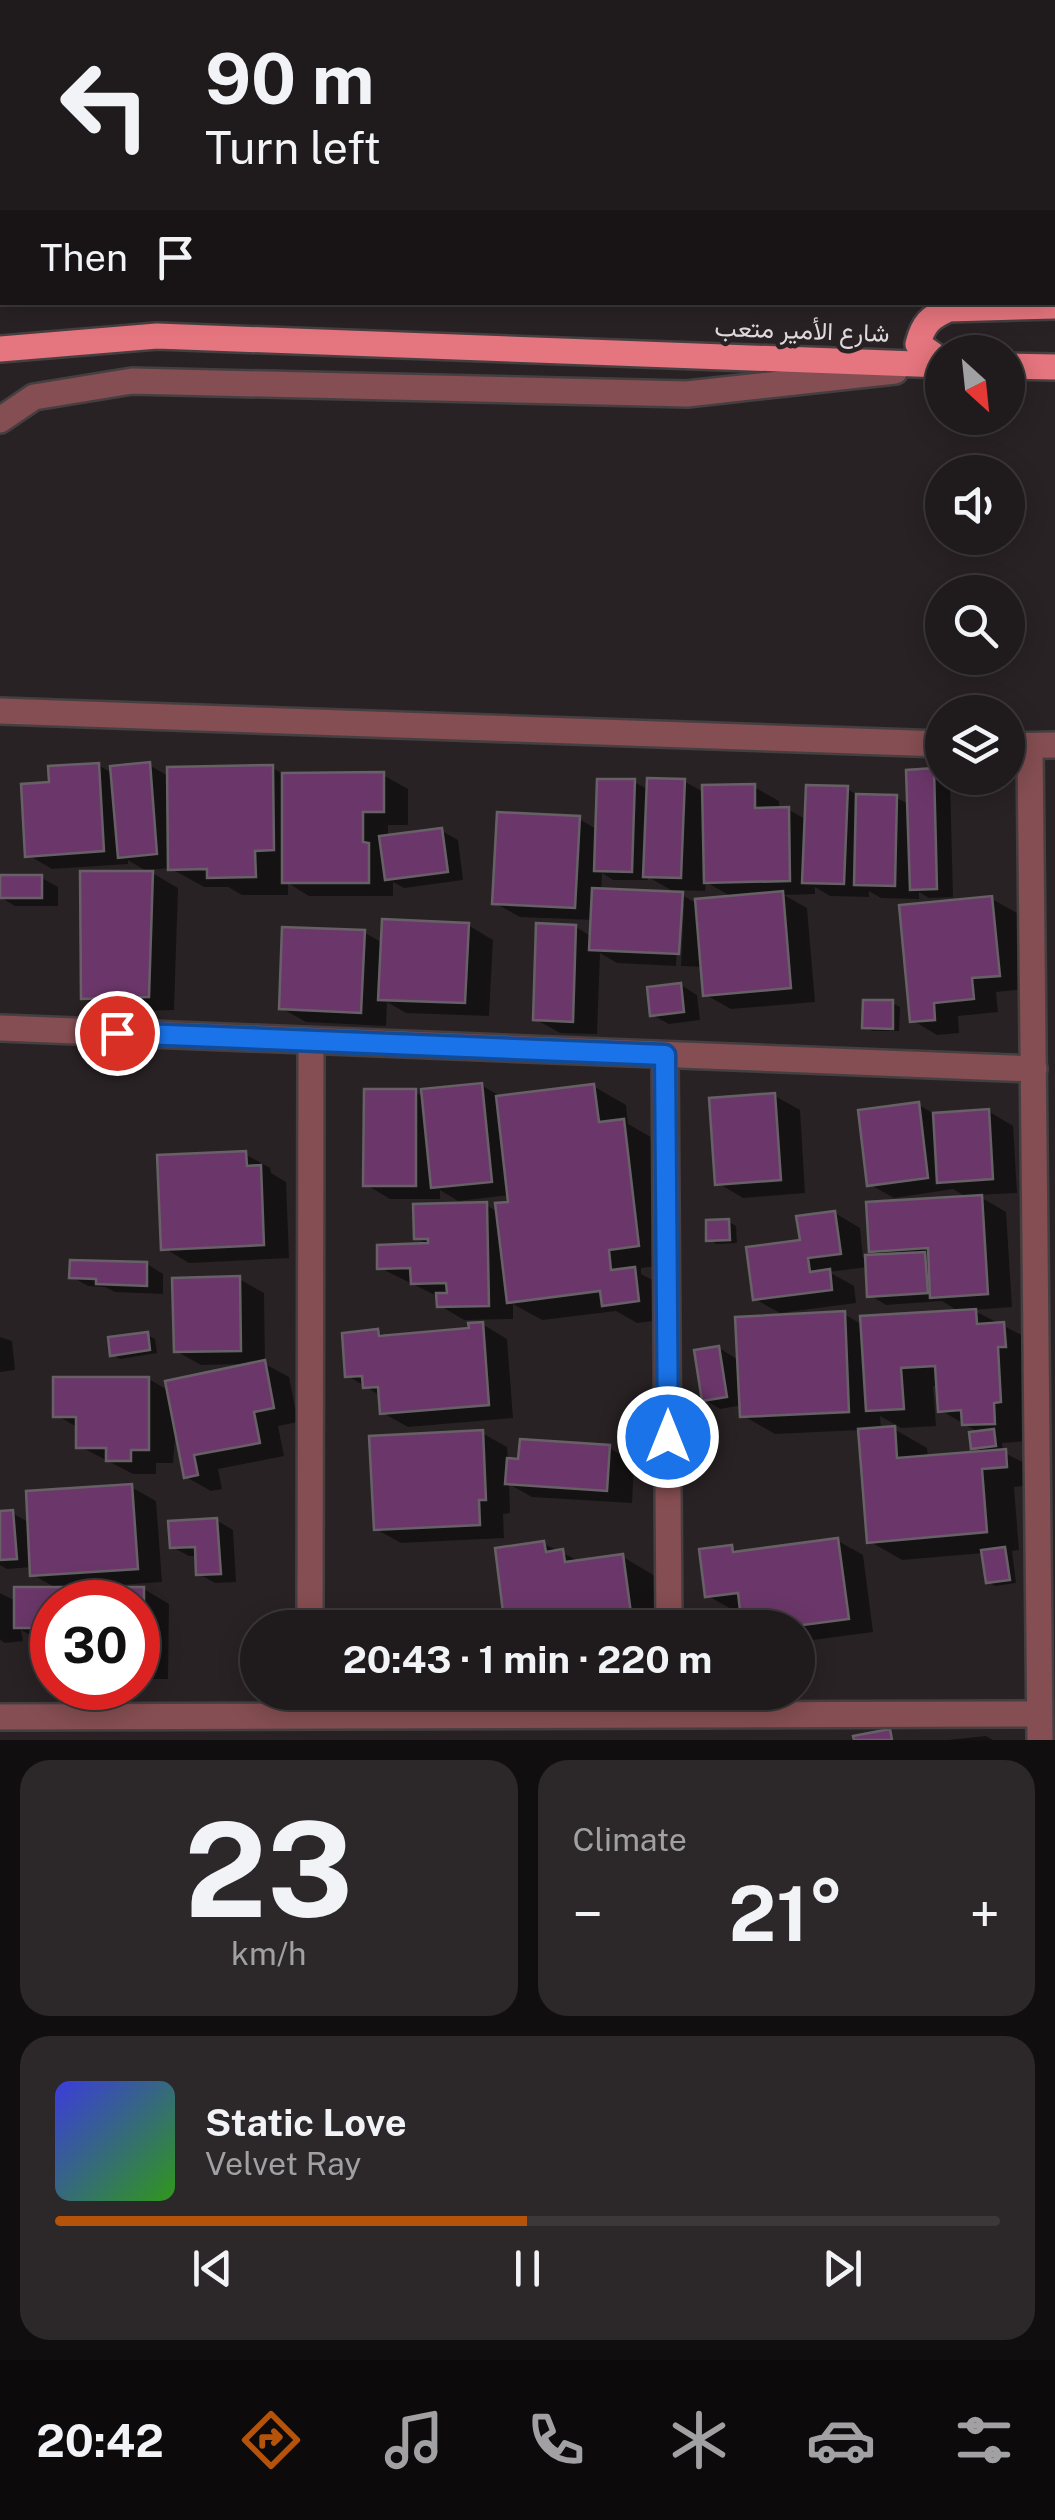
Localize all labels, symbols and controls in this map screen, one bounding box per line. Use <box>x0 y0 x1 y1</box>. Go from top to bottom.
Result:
text: 90 m <box>205 37 375 120</box>
icon: left <box>40 40 170 170</box>
text: Turn left <box>205 121 381 174</box>
icon: arrive <box>148 230 203 285</box>
text: Then <box>40 235 128 280</box>
street label: شارع الأمير متعب <box>714 312 890 350</box>
north arrow <box>925 335 1025 435</box>
map controls <box>925 335 1025 795</box>
button: sound <box>925 455 1025 555</box>
button: search <box>925 575 1025 675</box>
button: layers <box>925 695 1025 795</box>
pin <box>75 991 160 1076</box>
icon: arrive <box>90 1006 145 1061</box>
position arrow <box>616 1385 720 1489</box>
speed limit sign: 30 <box>30 1580 160 1710</box>
text: 20:43 · 1 min · 220 m <box>343 1637 712 1682</box>
text: 23 <box>184 1794 353 1946</box>
text: Climate <box>573 1821 687 1858</box>
text: 21° <box>729 1870 844 1958</box>
text: − <box>573 1882 603 1946</box>
text: + <box>970 1882 1000 1946</box>
text: km/h <box>231 1935 306 1972</box>
text: Static Love <box>205 2100 407 2145</box>
text: Velvet Ray <box>205 2145 361 2182</box>
icon: previous <box>185 2241 240 2296</box>
icon: pause <box>500 2241 555 2296</box>
icon: next <box>815 2241 870 2296</box>
icon: directions <box>236 2405 306 2475</box>
icon: music <box>379 2405 449 2475</box>
icon: phone <box>521 2405 591 2475</box>
icon: climate <box>664 2405 734 2475</box>
icon: car <box>806 2405 876 2475</box>
icon: filters <box>949 2405 1019 2475</box>
text: 20:42 <box>36 2414 164 2467</box>

